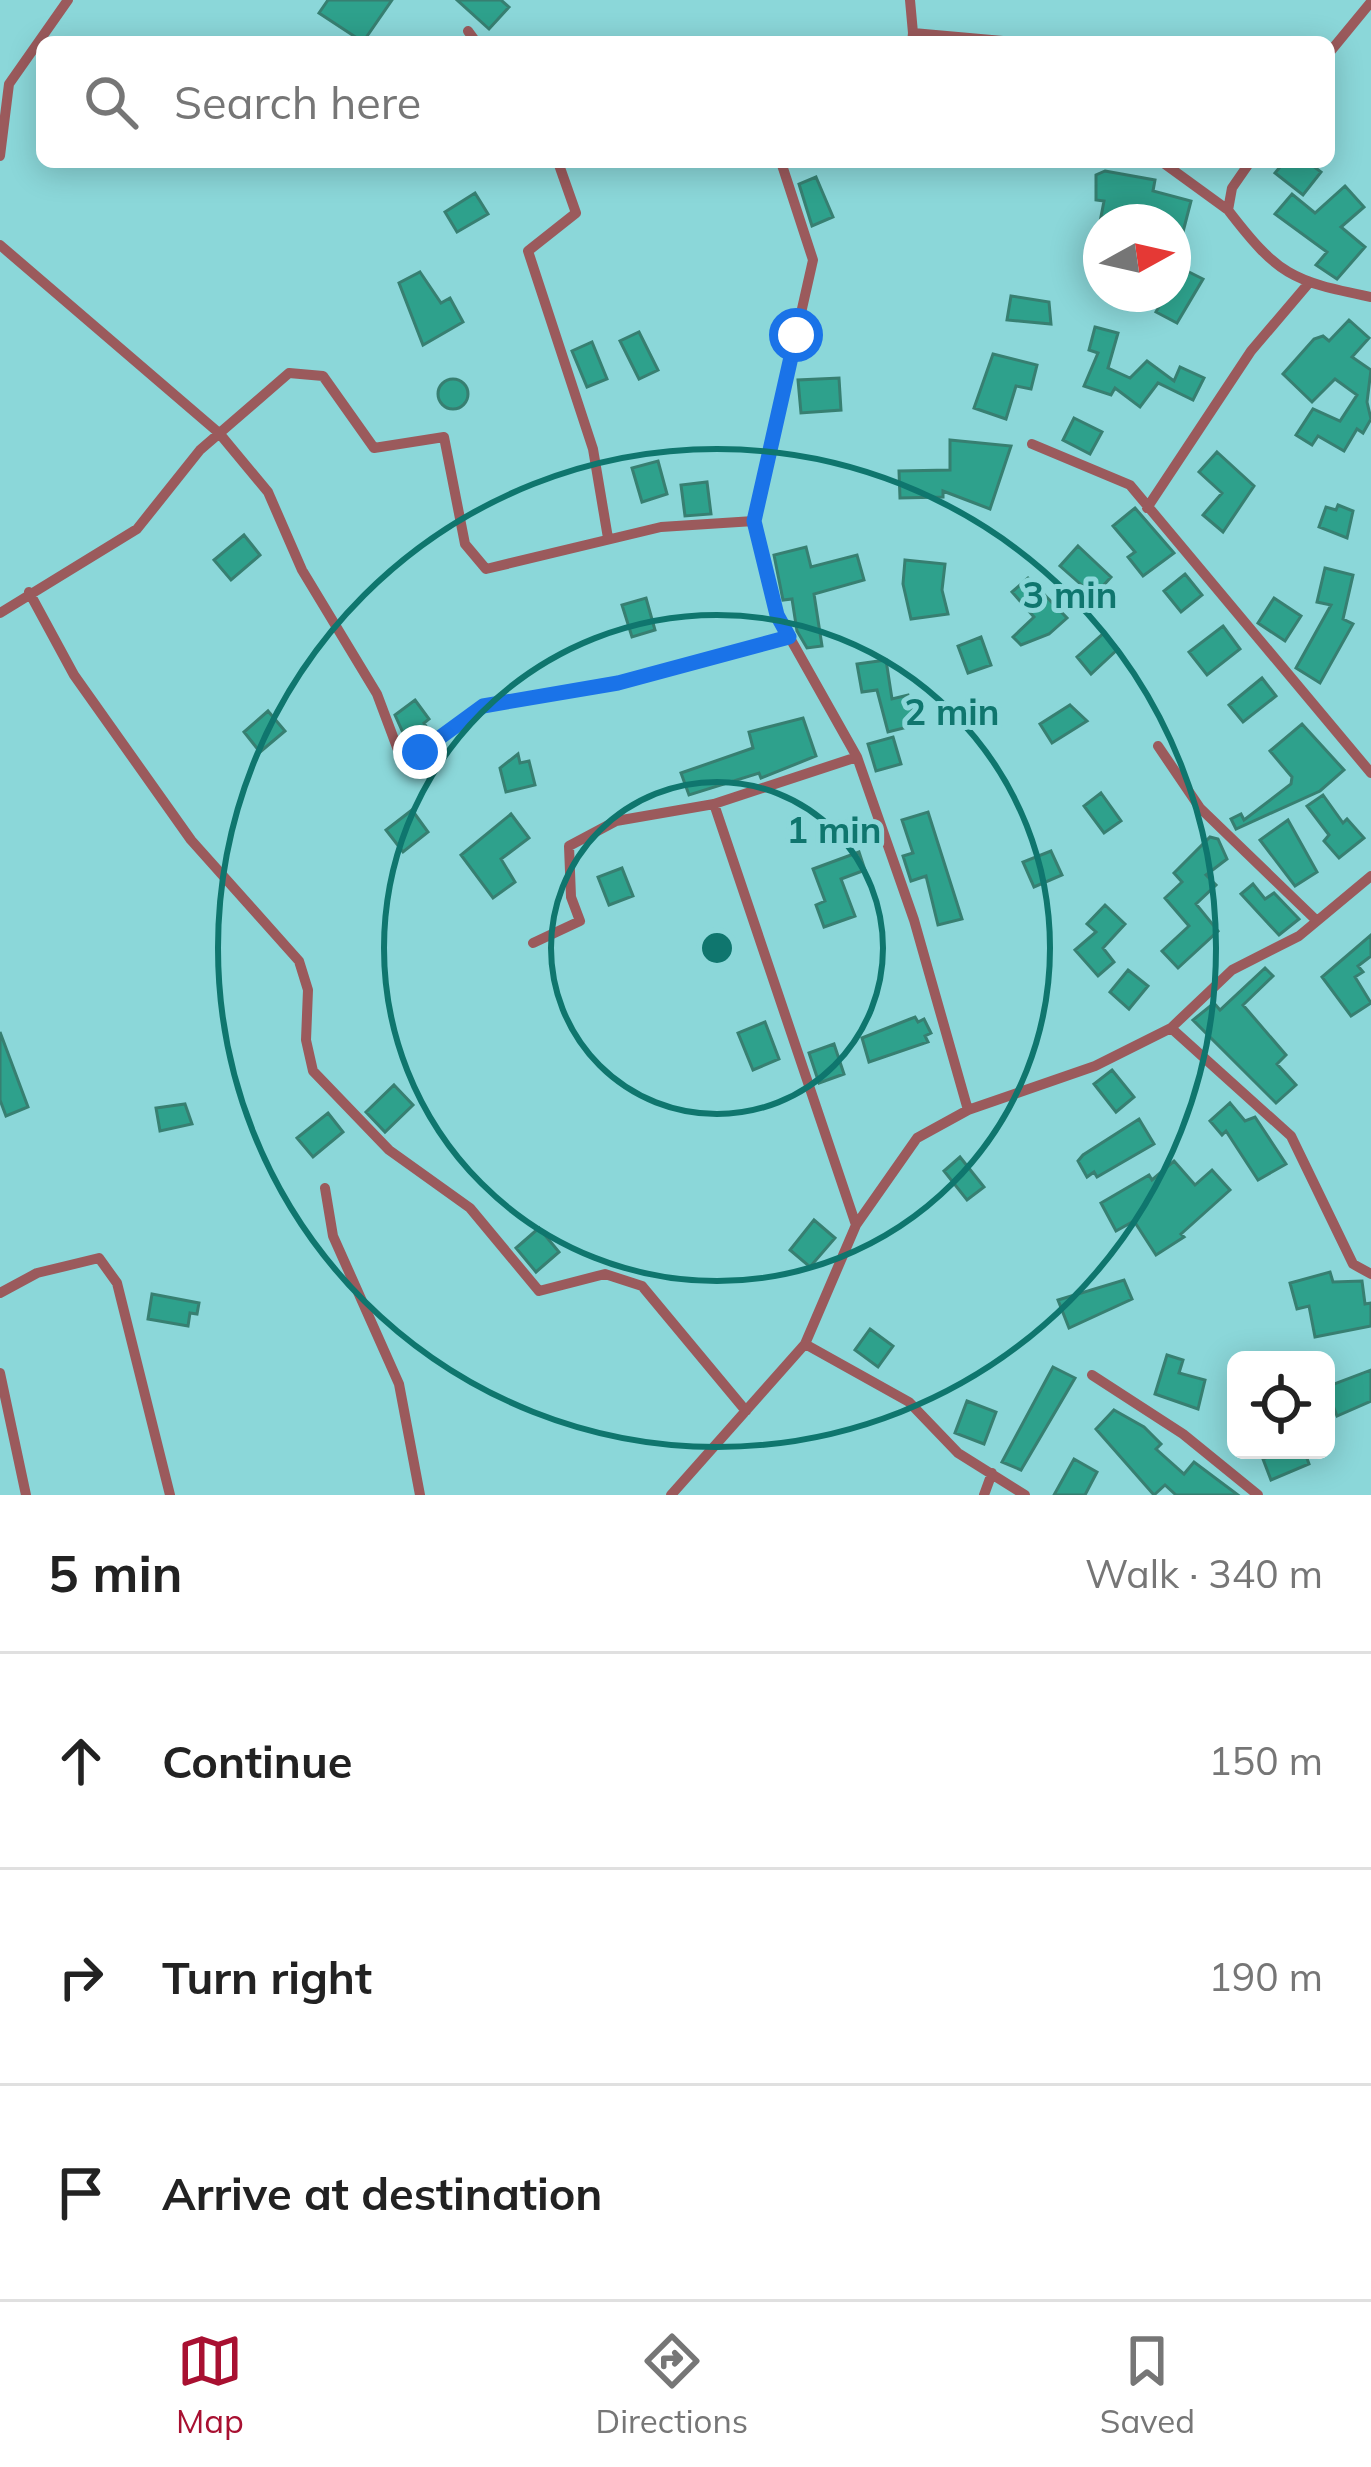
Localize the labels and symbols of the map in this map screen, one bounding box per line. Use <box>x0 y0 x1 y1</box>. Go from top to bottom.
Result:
north arrow <box>1083 204 1191 312</box>
route start <box>769 308 823 362</box>
text: 3 min <box>1023 572 1117 617</box>
text: 2 min <box>905 689 999 734</box>
route end <box>393 725 447 779</box>
text: 1 min <box>787 807 881 852</box>
centre of rings <box>696 927 738 969</box>

